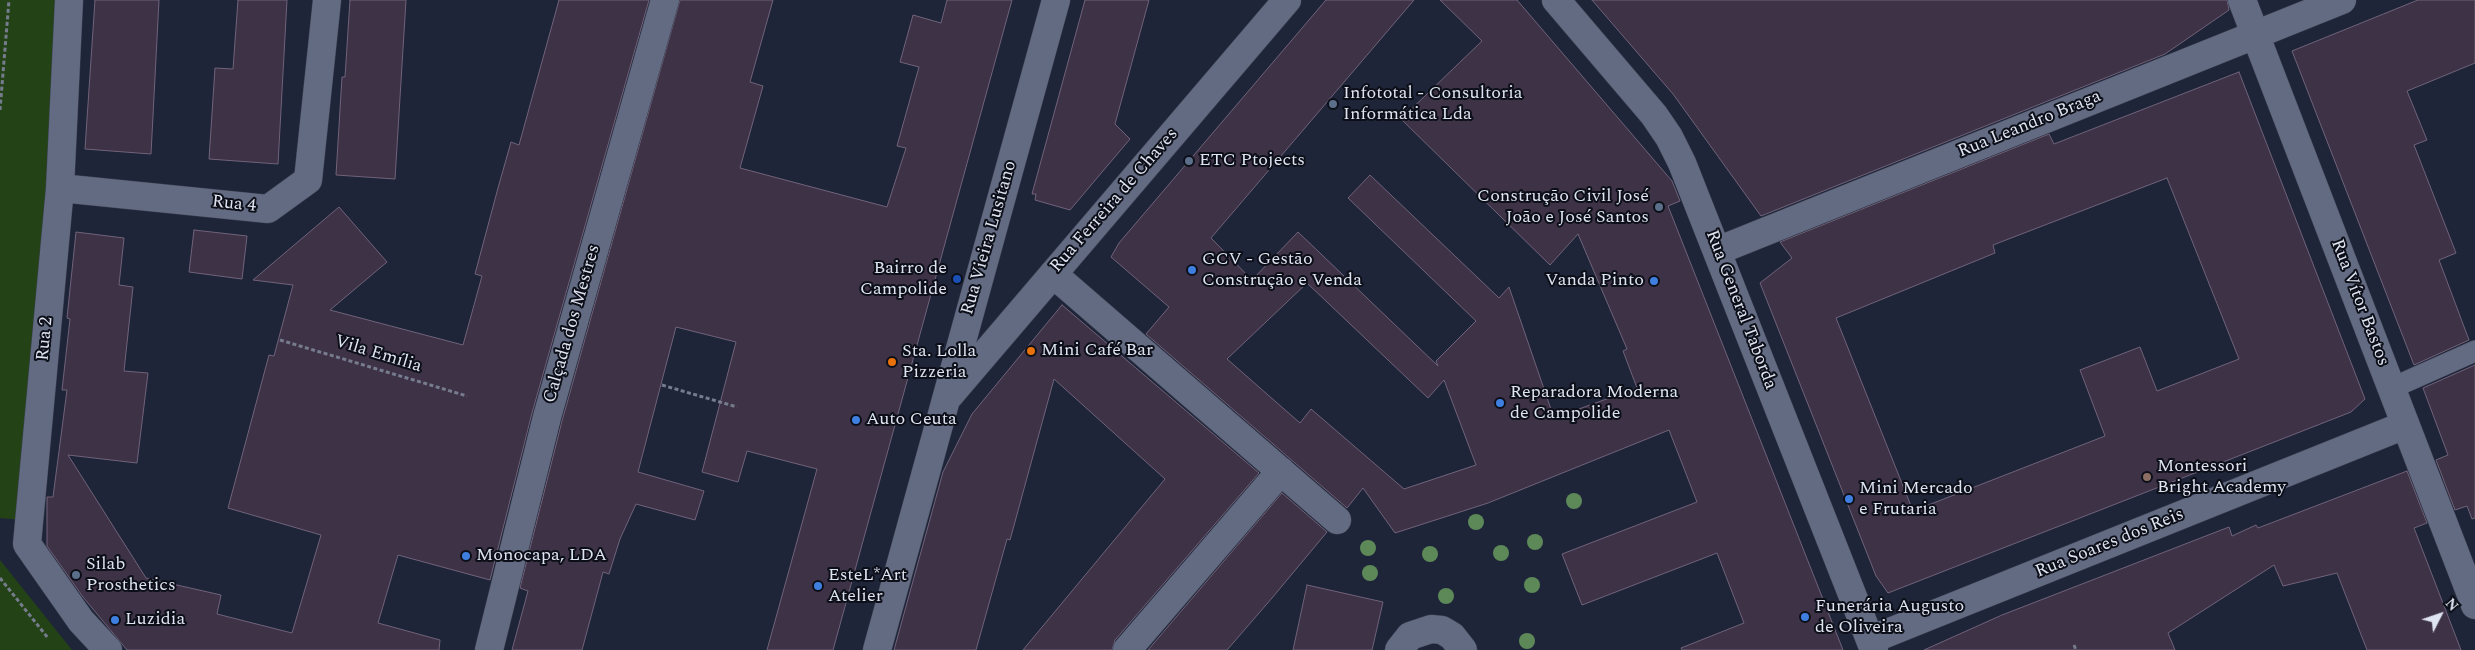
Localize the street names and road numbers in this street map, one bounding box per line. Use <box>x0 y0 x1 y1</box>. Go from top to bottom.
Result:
street label: Rua Leandro Braga <box>1955 86 2105 164</box>
street label: Rua Ferreira de Chaves <box>1046 124 1184 278</box>
street label: Rua Vieira Lusitano <box>958 158 1022 318</box>
street label: Rua 4 <box>211 192 257 218</box>
street label: Rua General Taborda <box>1700 227 1780 393</box>
street label: Rua Vítor Bastos <box>2325 237 2393 369</box>
street label: Calçada dos Mestres <box>540 242 606 406</box>
street label: Rua 2 <box>33 316 59 362</box>
street label: Vila Emília <box>332 332 424 378</box>
street label: Rua Soares dos Reis <box>2033 504 2187 584</box>

